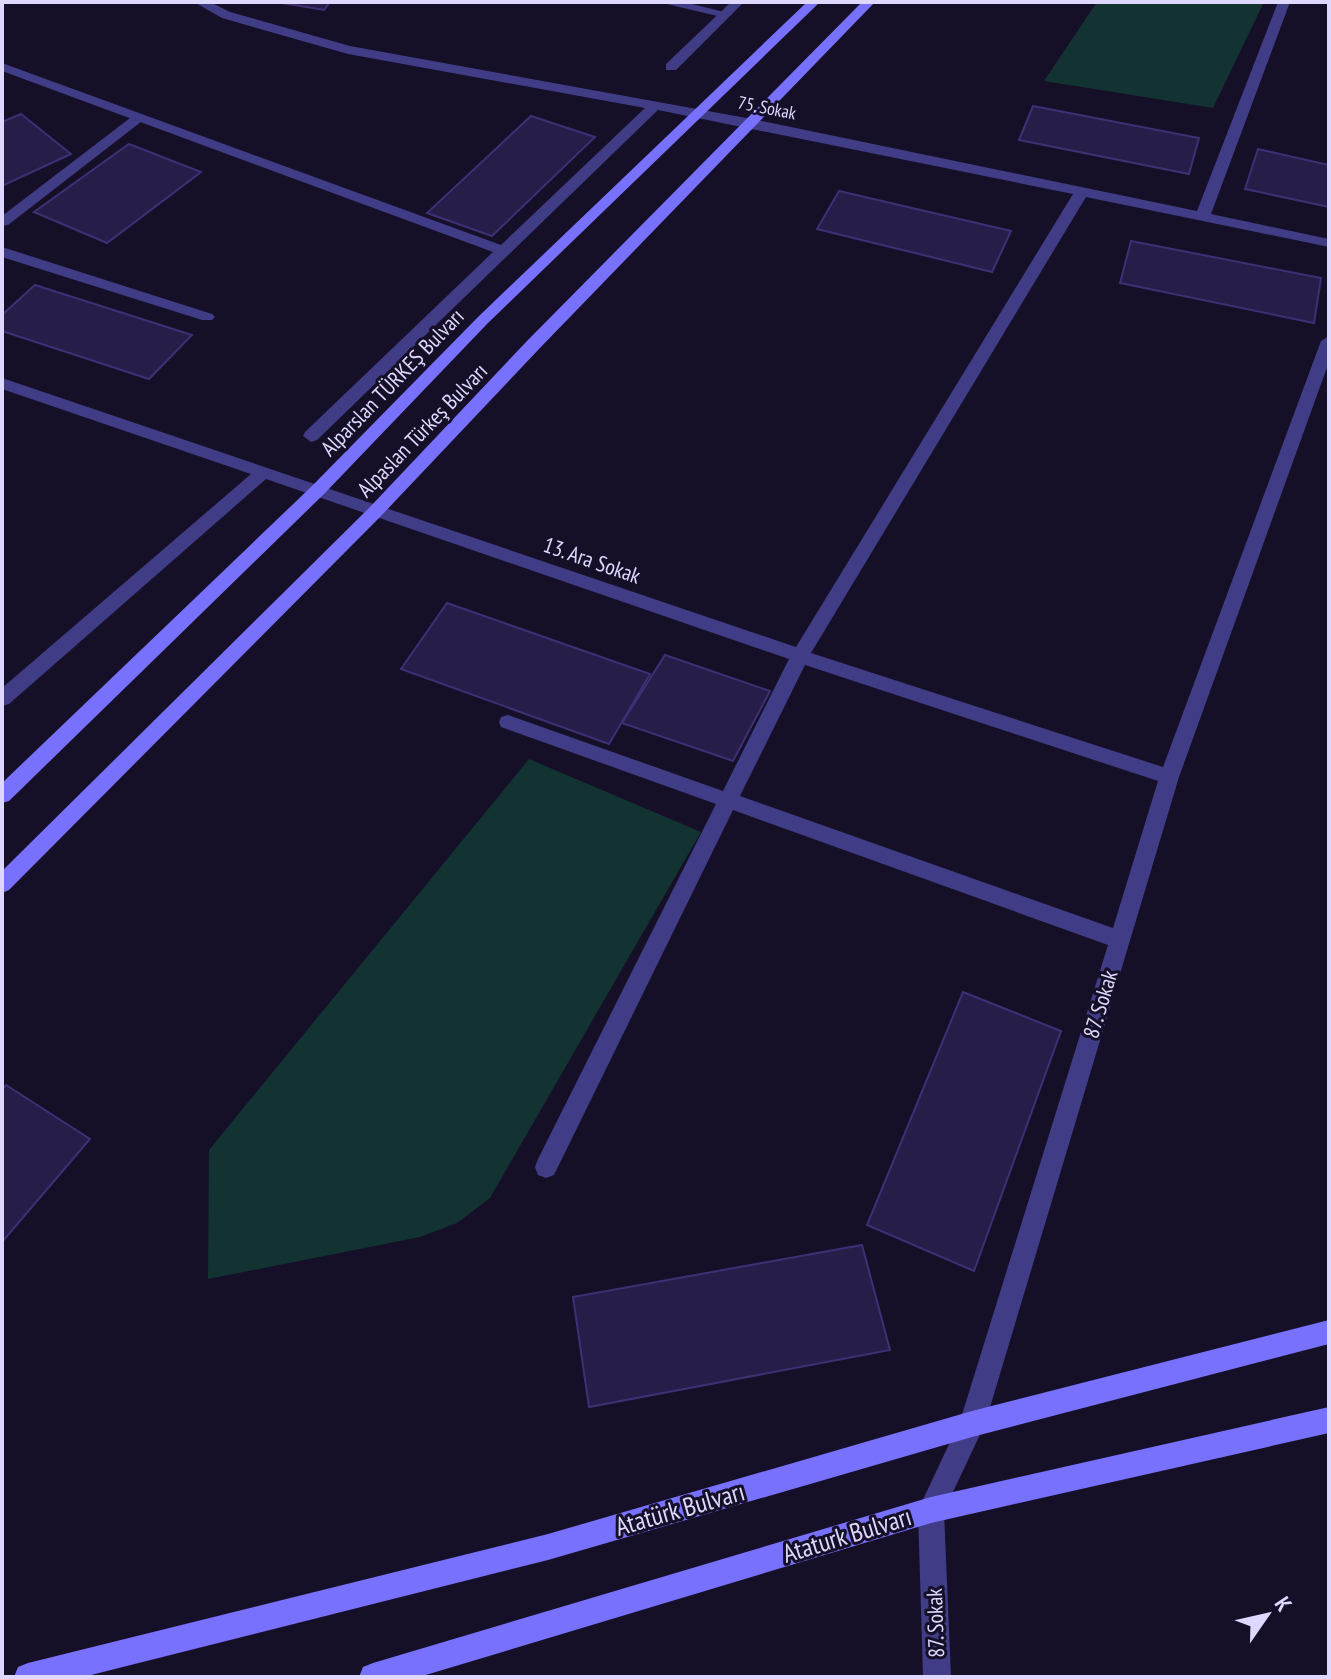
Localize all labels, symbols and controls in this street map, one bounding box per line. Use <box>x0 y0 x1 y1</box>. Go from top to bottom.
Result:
street label: 75. Sokak <box>736 91 798 124</box>
street label: Alparslan TÜRKEŞ Bulvarı <box>314 302 470 462</box>
street label: Alpaslan Türkeş Bulvarı <box>351 357 493 503</box>
street label: 13. Ara Sokak <box>540 530 645 590</box>
street label: 87. Sokak <box>1076 966 1124 1041</box>
street label: Atatürk Bulvarı <box>611 1474 748 1543</box>
street label: Ataturk Bulvarı <box>778 1499 915 1570</box>
north arrow <box>1227 1575 1307 1655</box>
street label: 87. Sokak <box>920 1587 950 1658</box>
text: K <box>1269 1591 1299 1617</box>

